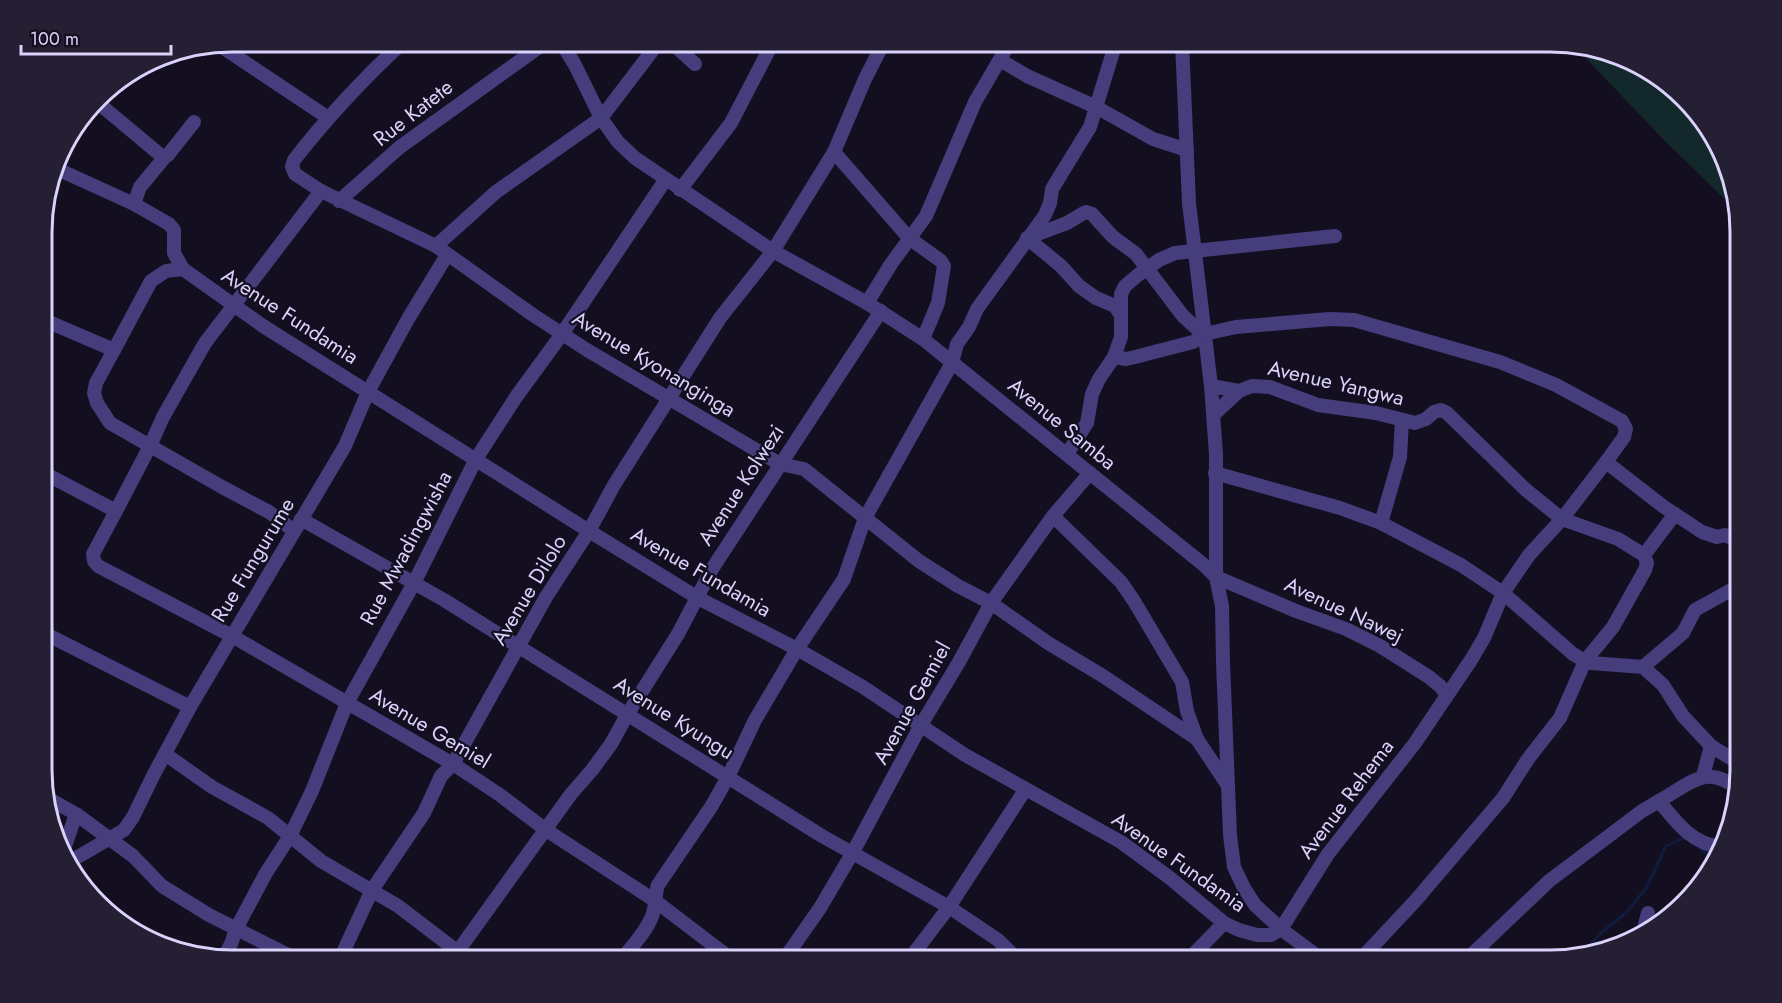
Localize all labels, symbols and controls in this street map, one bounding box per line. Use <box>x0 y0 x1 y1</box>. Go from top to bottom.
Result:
scale bar <box>21 18 171 56</box>
text: 100 m <box>30 26 79 52</box>
street label: Rue Katete <box>367 72 459 154</box>
street label: Avenue Fundamia <box>216 260 364 372</box>
street label: Avenue Kyonanginga <box>567 303 741 425</box>
street label: Avenue Yangwa <box>1265 353 1407 413</box>
street label: Avenue Samba <box>1001 371 1123 477</box>
street label: Avenue Kolwezi <box>691 419 791 551</box>
street label: Rue Mwadingwisha <box>353 465 459 631</box>
street label: Rue Fungurume <box>204 492 302 628</box>
street label: Avenue Fundamia <box>625 520 777 624</box>
street label: Avenue Dilolo <box>484 529 574 651</box>
street label: Avenue Nawej <box>1280 569 1408 651</box>
street label: Avenue Gemiel <box>866 636 958 770</box>
street label: Avenue Kyungu <box>608 669 740 767</box>
street label: Avenue Gemiel <box>364 680 496 776</box>
street label: Avenue Rehema <box>1291 733 1401 865</box>
street label: Avenue Fundamia <box>1106 804 1252 920</box>

